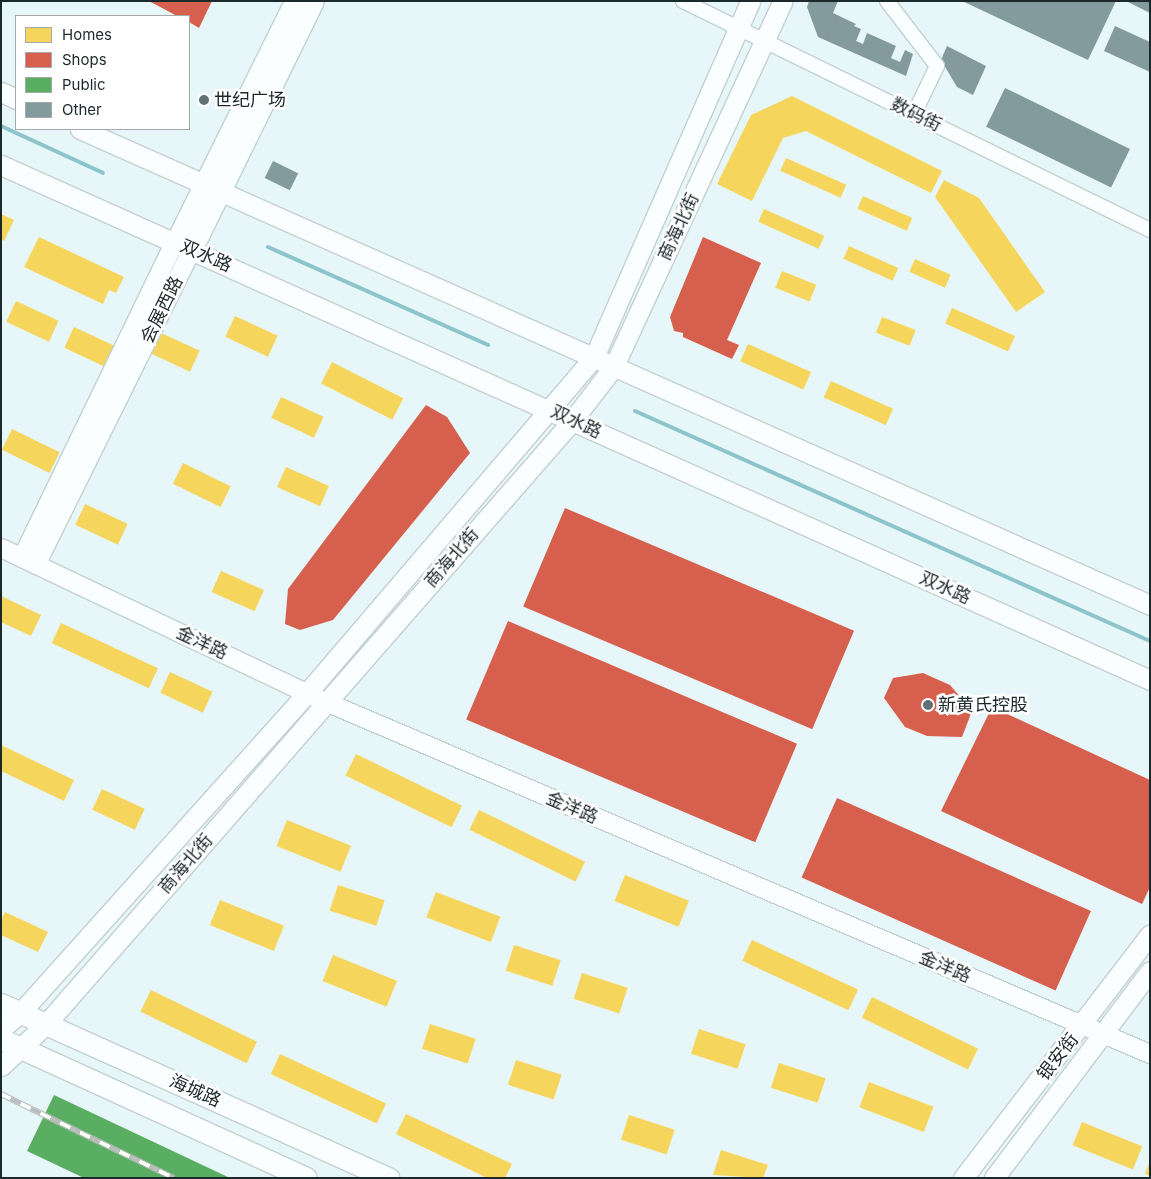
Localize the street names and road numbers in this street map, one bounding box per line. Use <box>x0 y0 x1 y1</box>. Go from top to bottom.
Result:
street label: 数码街 <box>887 93 945 137</box>
street label: 商海北街 <box>654 190 704 264</box>
street label: 双水路 <box>177 235 235 277</box>
street label: 会展西路 <box>137 273 187 347</box>
street label: 双水路 <box>547 401 605 443</box>
street label: 商海北街 <box>420 524 484 592</box>
street label: 双水路 <box>916 567 974 609</box>
street label: 金洋路 <box>173 622 231 664</box>
street label: 金洋路 <box>543 788 601 828</box>
street label: 商海北街 <box>154 830 218 898</box>
street label: 金洋路 <box>916 947 974 987</box>
street label: 银安街 <box>1033 1029 1083 1085</box>
street label: 海城路 <box>166 1070 224 1112</box>

